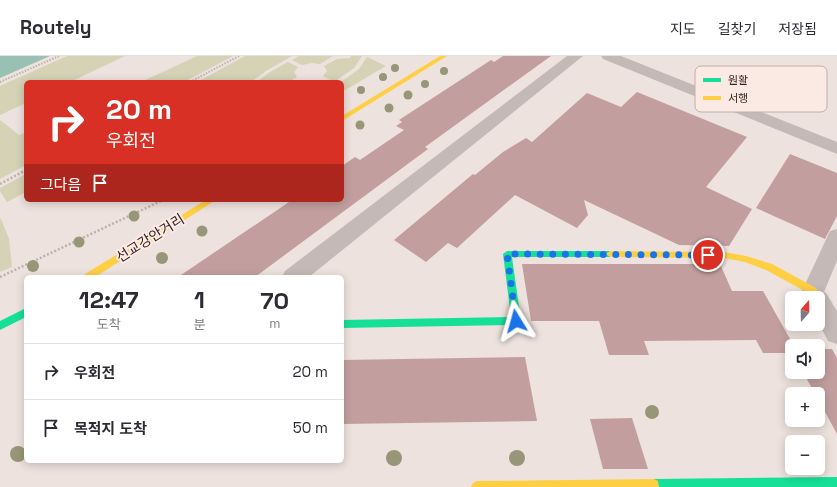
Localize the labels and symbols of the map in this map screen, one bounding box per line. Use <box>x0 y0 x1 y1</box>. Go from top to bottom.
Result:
legend <box>695 66 827 112</box>
text: 원활 <box>728 73 748 87</box>
text: 서행 <box>728 91 748 105</box>
street label: 선교강안거리 <box>112 210 188 266</box>
pin <box>691 238 725 272</box>
north arrow <box>785 291 825 331</box>
position arrow <box>495 300 537 342</box>

